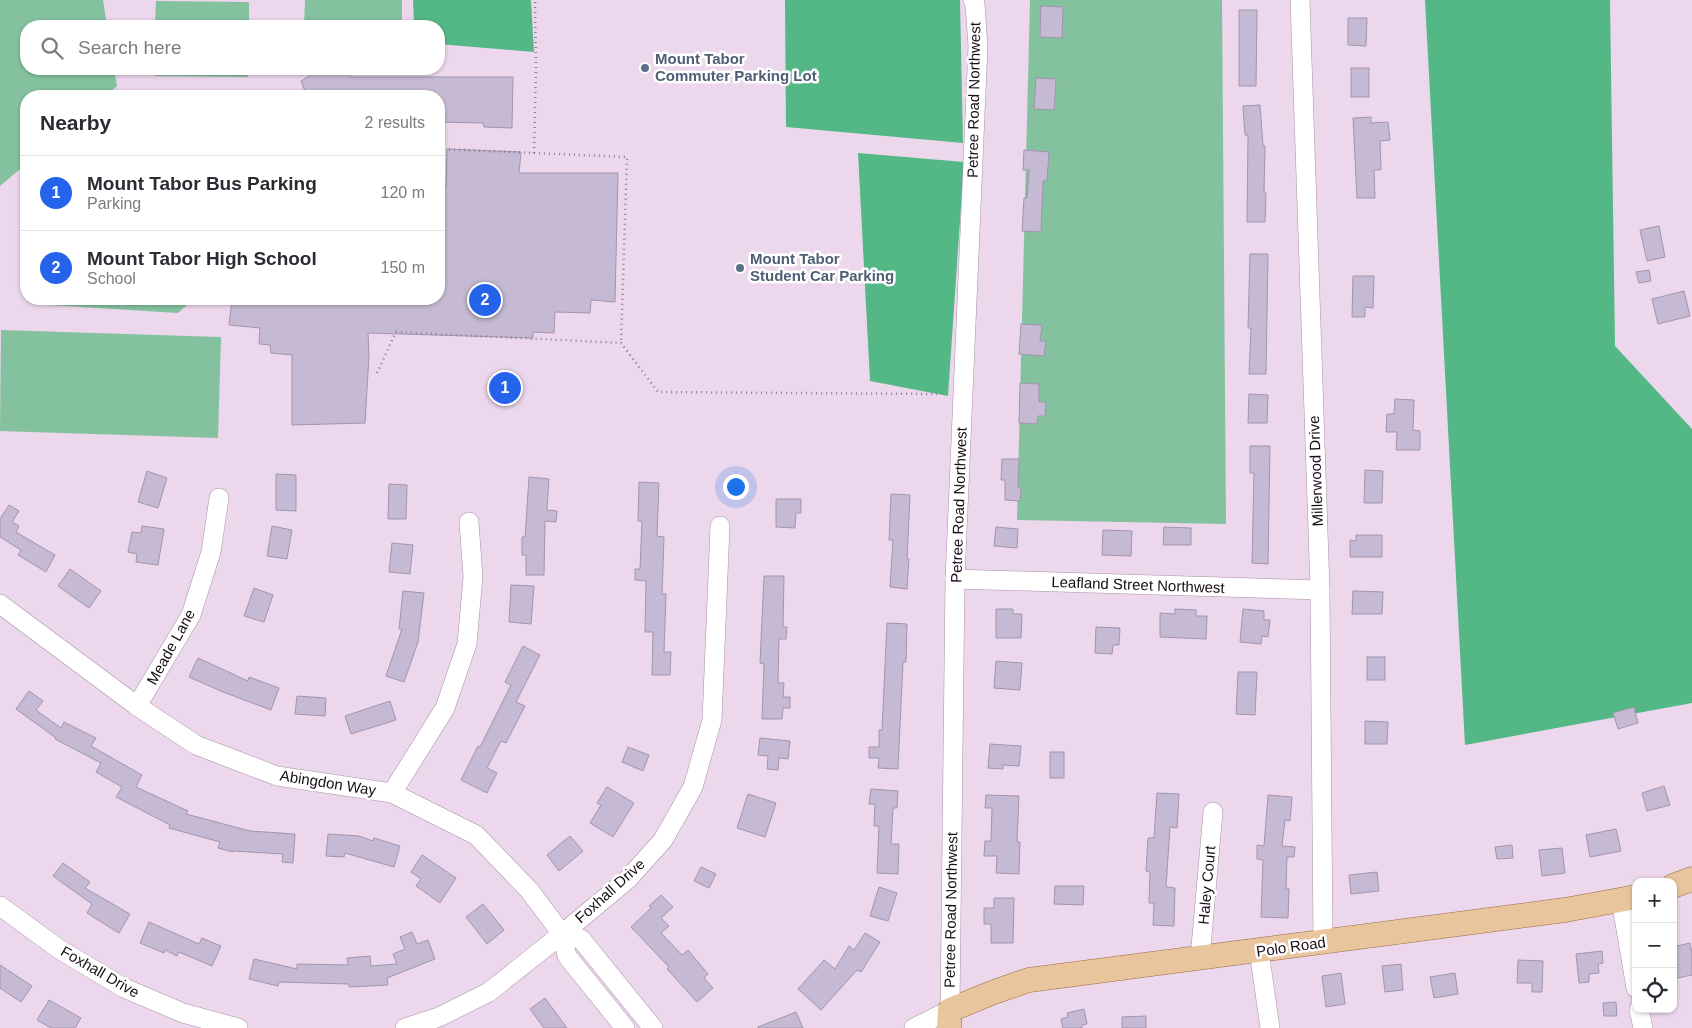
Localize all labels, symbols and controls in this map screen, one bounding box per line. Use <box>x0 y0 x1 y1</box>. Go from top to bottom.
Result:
search box <box>20 20 445 75</box>
street label: Petree Road Northwest <box>964 21 983 178</box>
icon: search <box>38 34 66 62</box>
text: Search here <box>78 37 182 58</box>
place label: Mount Tabor Commuter Parking Lot <box>655 50 817 84</box>
marker: Mount Tabor Commuter Parking Lot <box>639 62 651 74</box>
text: Nearby <box>40 111 111 134</box>
text: 2 results <box>365 114 425 131</box>
text: Mount Tabor Bus Parking <box>87 173 317 194</box>
text: 1 <box>52 184 60 201</box>
text: 120 m <box>381 184 425 201</box>
text: Parking <box>87 195 141 212</box>
text: Mount Tabor High School <box>87 248 317 269</box>
place label: Mount Tabor Student Car Parking <box>750 250 894 284</box>
text: 2 <box>52 259 60 276</box>
text: 150 m <box>381 259 425 276</box>
marker: Mount Tabor Student Car Parking <box>734 262 746 274</box>
text: School <box>87 270 136 287</box>
pin: 2 <box>469 281 501 319</box>
pin: 1 <box>489 369 521 407</box>
street label: Millerwood Drive <box>1305 415 1326 527</box>
street label: Petree Road Northwest <box>947 426 970 583</box>
your location <box>723 474 749 500</box>
street label: Leafland Street Northwest <box>1051 573 1226 596</box>
street label: Meade Lane <box>143 606 198 687</box>
street label: Abingdon Way <box>279 767 378 799</box>
street label: Petree Road Northwest <box>941 831 960 988</box>
street label: Haley Court <box>1195 844 1218 925</box>
street label: Foxhall Drive <box>571 855 648 926</box>
map controls <box>1632 878 1677 1013</box>
button: + <box>1632 878 1677 923</box>
button: − <box>1632 923 1677 968</box>
street label: Polo Road <box>1255 933 1327 960</box>
street label: Foxhall Drive <box>58 942 142 1001</box>
button: locate <box>1632 968 1677 1013</box>

